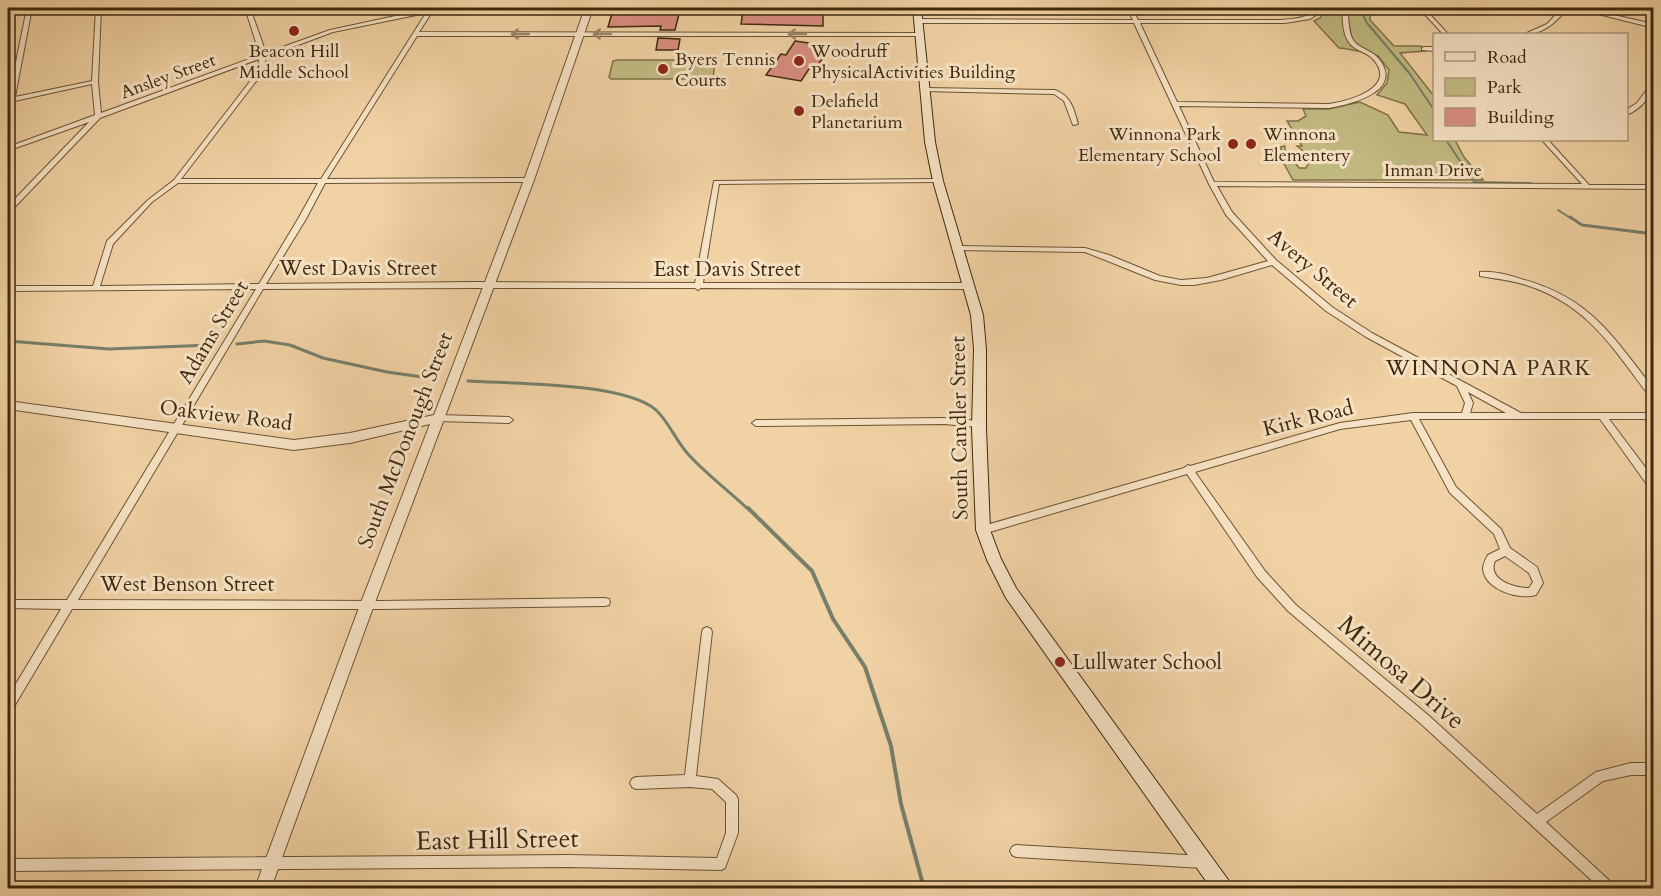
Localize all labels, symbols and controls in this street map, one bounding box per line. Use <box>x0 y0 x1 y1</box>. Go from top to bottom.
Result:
marker: Beacon Hill Middle School <box>287 24 301 38</box>
one-way arrow <box>511 28 531 40</box>
one-way arrow <box>593 28 613 40</box>
one-way arrow <box>788 28 808 40</box>
legend <box>1433 33 1628 141</box>
place label: Beacon Hill Middle School <box>239 39 349 85</box>
place label: Woodruff PhysicalActivities Building <box>810 39 1016 85</box>
text: Road <box>1487 45 1527 70</box>
place label: Byers Tennis Courts <box>675 47 775 93</box>
street label: Ansley Street <box>117 48 219 105</box>
marker: Woodruff PhysicalActivities Building <box>792 54 806 68</box>
marker: Byers Tennis Courts <box>656 62 670 76</box>
text: Park <box>1487 75 1522 100</box>
place label: Delafield Planetarium <box>811 89 903 135</box>
marker: Delafield Planetarium <box>792 104 806 118</box>
text: Building <box>1487 105 1555 130</box>
place label: Winnona Park Elementary School <box>1078 122 1221 168</box>
place label: Winnona Elementery <box>1262 122 1351 168</box>
marker: Winnona Park Elementary School <box>1226 137 1240 151</box>
marker: Winnona Elementery <box>1244 137 1258 151</box>
street label: Inman Drive <box>1384 158 1482 183</box>
street label: Avery Street <box>1261 222 1364 315</box>
street label: West Davis Street <box>278 254 437 283</box>
street label: East Davis Street <box>653 255 801 284</box>
street label: Adams Street <box>171 275 256 390</box>
street label: South McDonough Street <box>351 328 460 552</box>
street label: South Candler Street <box>943 335 976 520</box>
district label: WINNONA PARK <box>1385 353 1592 383</box>
street label: Oakview Road <box>158 393 294 438</box>
street label: Kirk Road <box>1260 393 1356 444</box>
street label: West Benson Street <box>99 570 274 599</box>
street label: Mimosa Drive <box>1331 607 1473 737</box>
place label: Lullwater School <box>1072 648 1222 677</box>
marker: Lullwater School <box>1053 655 1067 669</box>
street label: East Hill Street <box>415 821 579 858</box>

